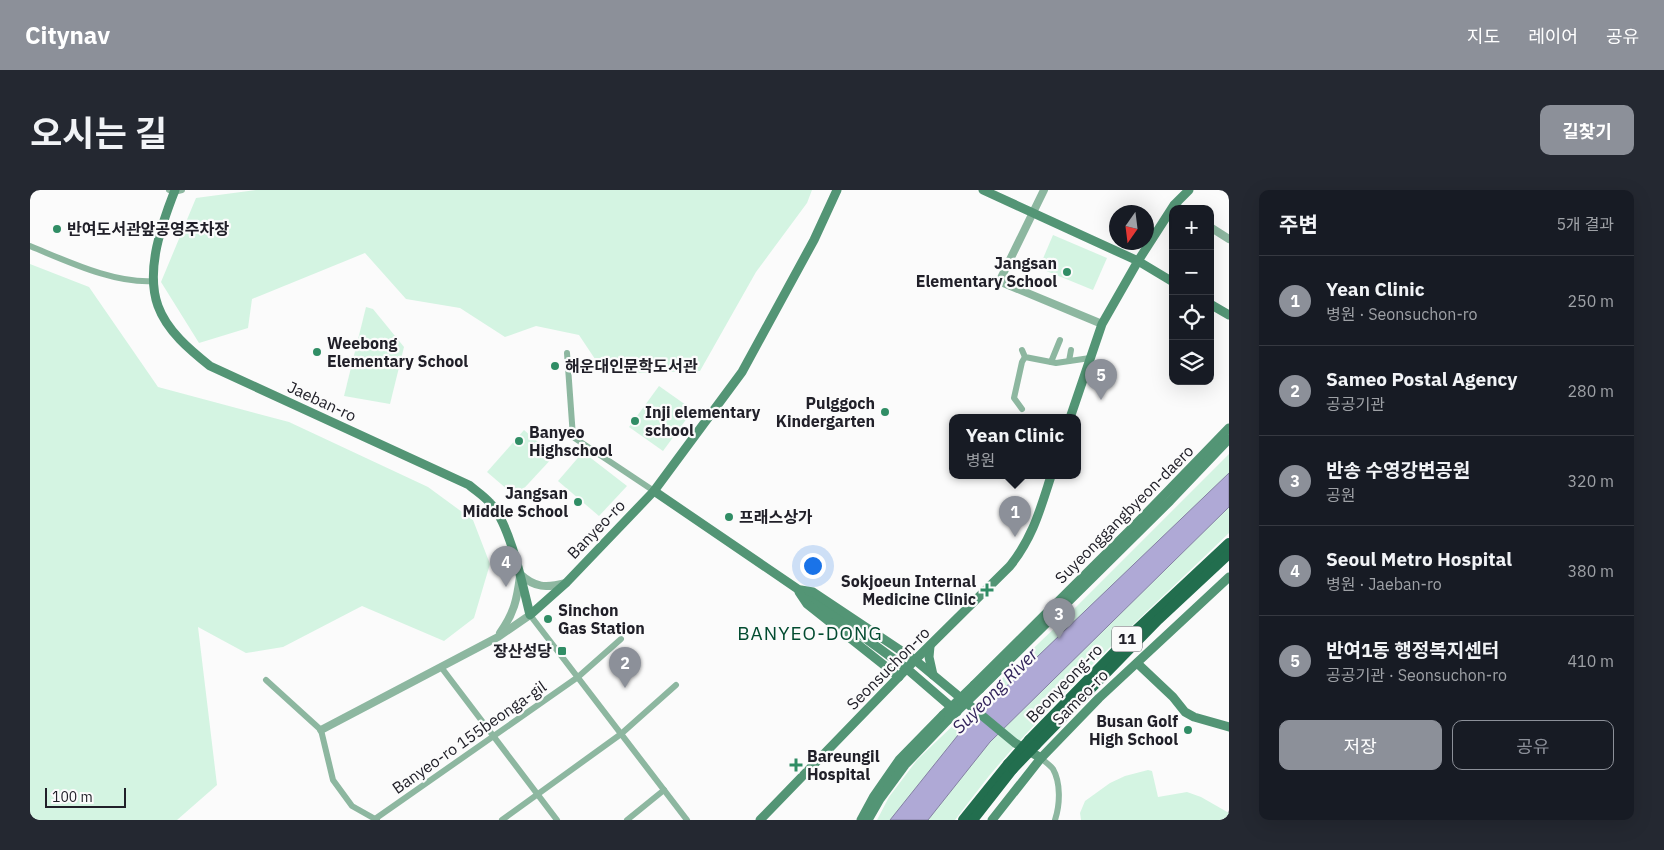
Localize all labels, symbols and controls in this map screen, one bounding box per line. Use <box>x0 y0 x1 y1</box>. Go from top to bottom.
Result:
text: Citynav <box>25 19 110 51</box>
text: 지도 <box>1467 25 1500 48</box>
text: 레이어 <box>1528 25 1578 48</box>
text: 공유 <box>1606 25 1639 48</box>
button: 길찾기 <box>1540 105 1634 155</box>
text: 오시는 길 <box>30 110 167 156</box>
north arrow <box>1109 205 1154 250</box>
map controls <box>1169 205 1214 385</box>
button: + <box>1169 205 1214 250</box>
text: 주변 <box>1279 210 1318 238</box>
text: 5개 결과 <box>1556 214 1614 234</box>
place label: 반여도서관앞공영주차장 <box>67 219 229 239</box>
marker: 반여도서관앞공영주차장 <box>51 223 63 235</box>
button: − <box>1169 250 1214 295</box>
place label: Jangsan Elementary School <box>916 253 1057 291</box>
marker: Jangsan Elementary School <box>1061 266 1073 278</box>
text: Yean Clinic <box>1326 277 1425 301</box>
text: 1 <box>1290 291 1300 311</box>
text: 250 m <box>1567 291 1614 311</box>
button: locate <box>1169 295 1214 340</box>
text: 병원 · Seonsuchon-ro <box>1326 304 1478 324</box>
place label: Weebong Elementary School <box>327 333 468 371</box>
button: layers <box>1169 340 1214 385</box>
marker: Weebong Elementary School <box>311 346 323 358</box>
place label: 해운대인문학도서관 <box>565 356 698 376</box>
pin: 5 <box>1085 359 1117 400</box>
marker: 해운대인문학도서관 <box>549 360 561 372</box>
text: Sameo Postal Agency <box>1326 367 1517 391</box>
street label: Jaeban-ro <box>284 376 360 426</box>
text: 2 <box>1290 381 1300 401</box>
text: 280 m <box>1567 381 1614 401</box>
place label: Pulggoch Kindergarten <box>776 393 875 431</box>
text: 공공기관 <box>1326 394 1385 414</box>
place label: Inji elementary school <box>645 402 761 440</box>
marker: Pulggoch Kindergarten <box>879 406 891 418</box>
popup <box>949 414 1081 479</box>
marker: Inji elementary school <box>629 415 641 427</box>
place label: Banyeo Highschool <box>529 422 612 460</box>
text: Yean Clinic <box>966 423 1064 447</box>
marker: Banyeo Highschool <box>513 435 525 447</box>
street label: Suyeonggangbyeon-daero <box>1050 440 1198 588</box>
text: 병원 <box>966 450 995 470</box>
text: 반송 수영강변공원 <box>1326 458 1470 482</box>
text: 3 <box>1290 471 1300 491</box>
text: 320 m <box>1567 471 1614 491</box>
place label: Jangsan Middle School <box>463 483 568 521</box>
text: 공원 <box>1326 485 1355 505</box>
street label: Banyeo-ro <box>563 495 629 563</box>
marker: Jangsan Middle School <box>572 496 584 508</box>
pin: 1 <box>999 496 1031 537</box>
place label: 프래스상가 <box>739 507 813 527</box>
marker: 프래스상가 <box>723 511 735 523</box>
pin: 4 <box>490 546 522 587</box>
text: Seoul Metro Hospital <box>1326 547 1512 571</box>
your location <box>800 553 826 579</box>
text: 4 <box>1290 561 1300 581</box>
text: 380 m <box>1567 561 1614 581</box>
place label: Sokjoeun Internal Medicine Clinic <box>841 571 976 609</box>
text: 병원 · Jaeban-ro <box>1326 574 1442 594</box>
marker: Sokjoeun Internal Medicine Clinic <box>980 583 994 597</box>
pin: 3 <box>1043 598 1075 639</box>
place label: Sinchon Gas Station <box>558 600 645 638</box>
marker: Sinchon Gas Station <box>542 613 554 625</box>
district label: BANYEO-DONG <box>737 621 883 645</box>
street label: Seonsuchon-ro <box>842 622 934 714</box>
road number: 11 <box>1112 626 1142 652</box>
text: 반여1동 행정복지센터 <box>1326 638 1499 662</box>
street label: Beonyeong-ro <box>1022 640 1106 726</box>
place label: 장산성당 <box>493 641 552 661</box>
water label: Suyeong River <box>947 643 1043 738</box>
marker: 장산성당 <box>556 645 568 657</box>
pin: 2 <box>609 647 641 688</box>
text: 5 <box>1290 651 1300 671</box>
text: 410 m <box>1567 651 1614 671</box>
street label: Sameo-ro <box>1048 665 1112 729</box>
text: 공공기관 · Seonsuchon-ro <box>1326 665 1507 685</box>
street label: Banyeo-ro 155beonga-gil <box>388 676 550 798</box>
place label: Busan Golf High School <box>1089 711 1178 749</box>
button: 저장 <box>1279 720 1442 770</box>
button: 공유 <box>1452 720 1614 770</box>
marker: Busan Golf High School <box>1182 724 1194 736</box>
place label: Bareungil Hospital <box>807 746 880 784</box>
marker: Bareungil Hospital <box>789 758 803 772</box>
scale bar <box>45 785 126 808</box>
text: 100 m <box>52 788 93 806</box>

